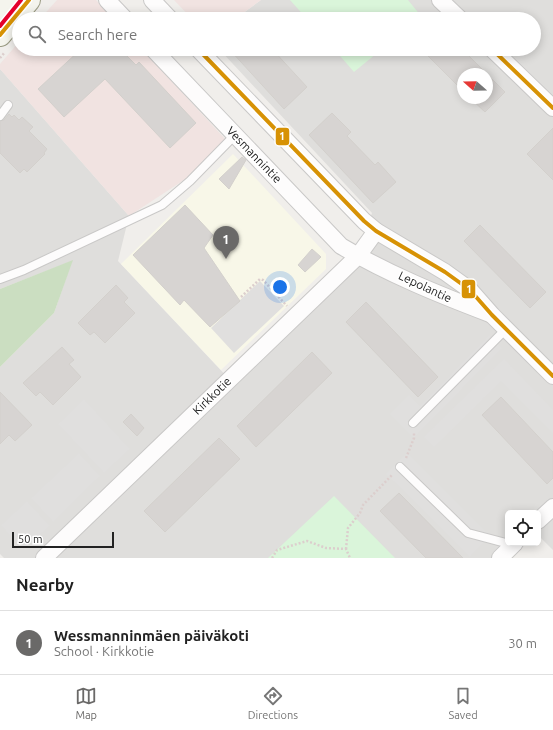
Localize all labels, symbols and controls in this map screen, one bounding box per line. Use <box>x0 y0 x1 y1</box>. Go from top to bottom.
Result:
search box <box>12 12 541 56</box>
icon: search <box>26 23 48 45</box>
text: Search here <box>58 26 137 43</box>
north arrow <box>457 68 493 104</box>
street label: Vesmannintie <box>224 124 284 186</box>
line badge: 1 <box>275 127 290 146</box>
text: 1 <box>279 130 285 142</box>
pin: 1 <box>213 226 239 259</box>
street label: Lepolantie <box>397 269 454 305</box>
your location <box>270 277 290 297</box>
line badge: 1 <box>461 279 476 299</box>
text: 1 <box>466 283 472 295</box>
street label: Kirkkotie <box>190 374 233 417</box>
map controls <box>505 510 541 546</box>
button: locate <box>505 510 541 546</box>
scale bar <box>12 530 114 549</box>
text: 50 m <box>18 533 42 545</box>
text: Nearby <box>16 575 74 594</box>
text: Wessmanninmäen päiväkoti <box>54 627 249 644</box>
text: 1 <box>25 636 33 650</box>
text: 30 m <box>508 636 537 650</box>
text: School · Kirkkotie <box>54 644 154 658</box>
tab: Map <box>75 685 97 721</box>
tab: Directions <box>248 685 298 721</box>
tab: Saved <box>448 685 478 721</box>

